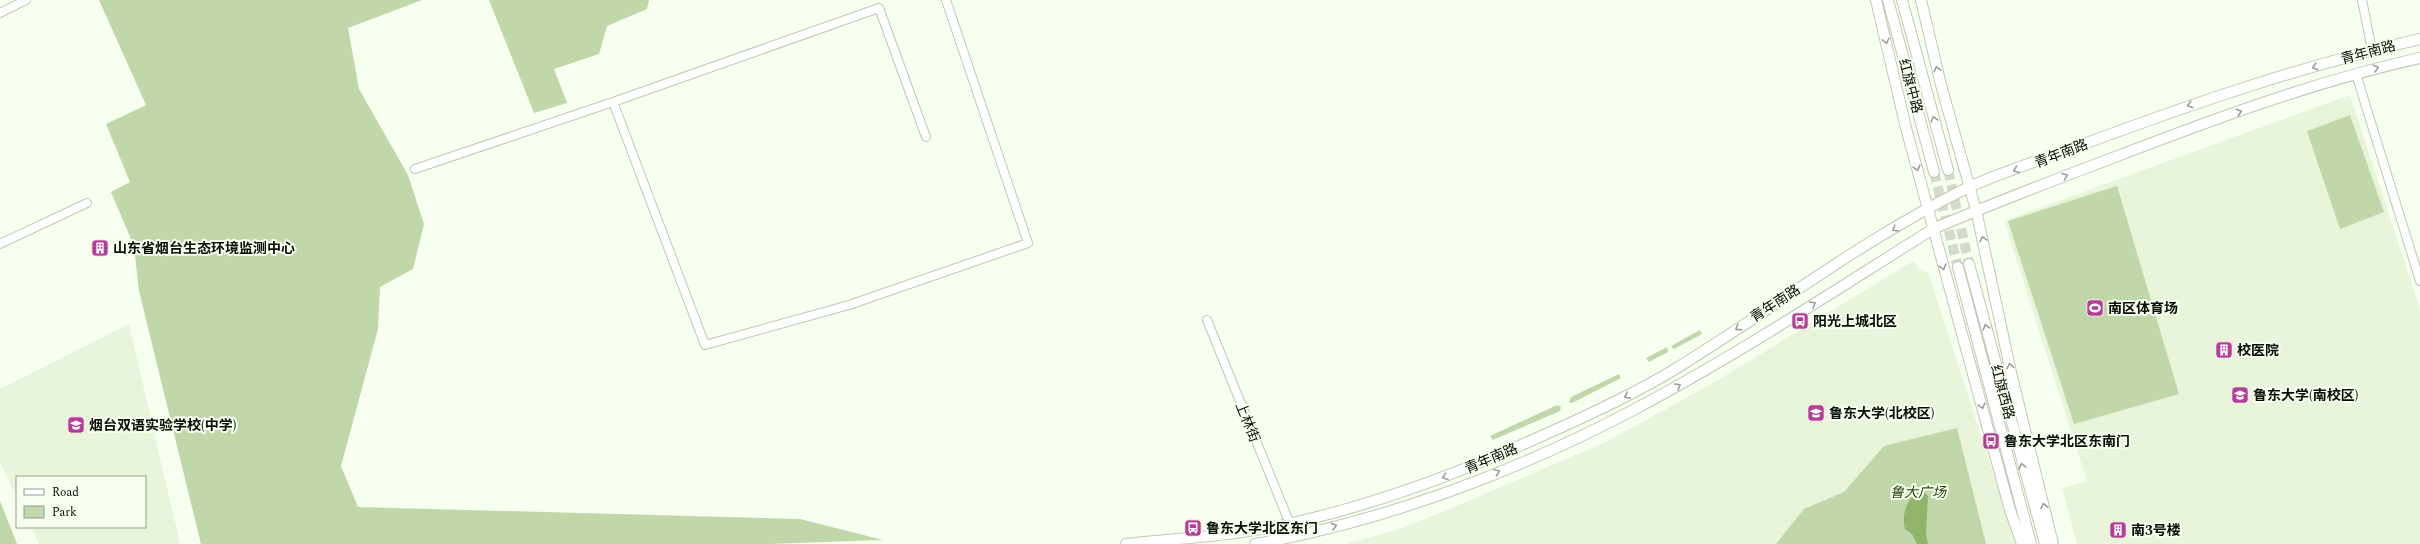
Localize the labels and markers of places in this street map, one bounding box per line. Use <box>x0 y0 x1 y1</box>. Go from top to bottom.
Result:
building icon: 山东省烟台生态环境监测中心 <box>90 238 110 258</box>
place label: 山东省烟台生态环境监测中心 <box>113 238 295 259</box>
sports icon: 南区体育场 <box>2085 298 2105 318</box>
place label: 南区体育场 <box>2108 298 2178 319</box>
bus stop icon: 阳光上城北区 <box>1790 311 1810 331</box>
place label: 阳光上城北区 <box>1813 311 1897 332</box>
building icon: 校医院 <box>2214 340 2234 360</box>
place label: 校医院 <box>2237 340 2279 361</box>
school or university icon: 鲁东大学(南校区) <box>2230 385 2250 405</box>
place label: 鲁东大学(南校区) <box>2253 385 2358 406</box>
school or university icon: 鲁东大学(北校区) <box>1806 403 1826 423</box>
place label: 鲁东大学(北校区) <box>1829 403 1934 424</box>
school or university icon: 烟台双语实验学校(中学) <box>66 415 86 435</box>
place label: 烟台双语实验学校(中学) <box>89 415 236 436</box>
bus stop icon: 鲁东大学北区东南门 <box>1981 431 2001 451</box>
place label: 鲁东大学北区东南门 <box>2004 431 2130 452</box>
bus stop icon: 鲁东大学北区东门 <box>1183 518 1203 538</box>
place label: 鲁东大学北区东门 <box>1206 518 1318 539</box>
building icon: 南3号楼 <box>2108 520 2128 540</box>
place label: 南3号楼 <box>2131 520 2181 541</box>

